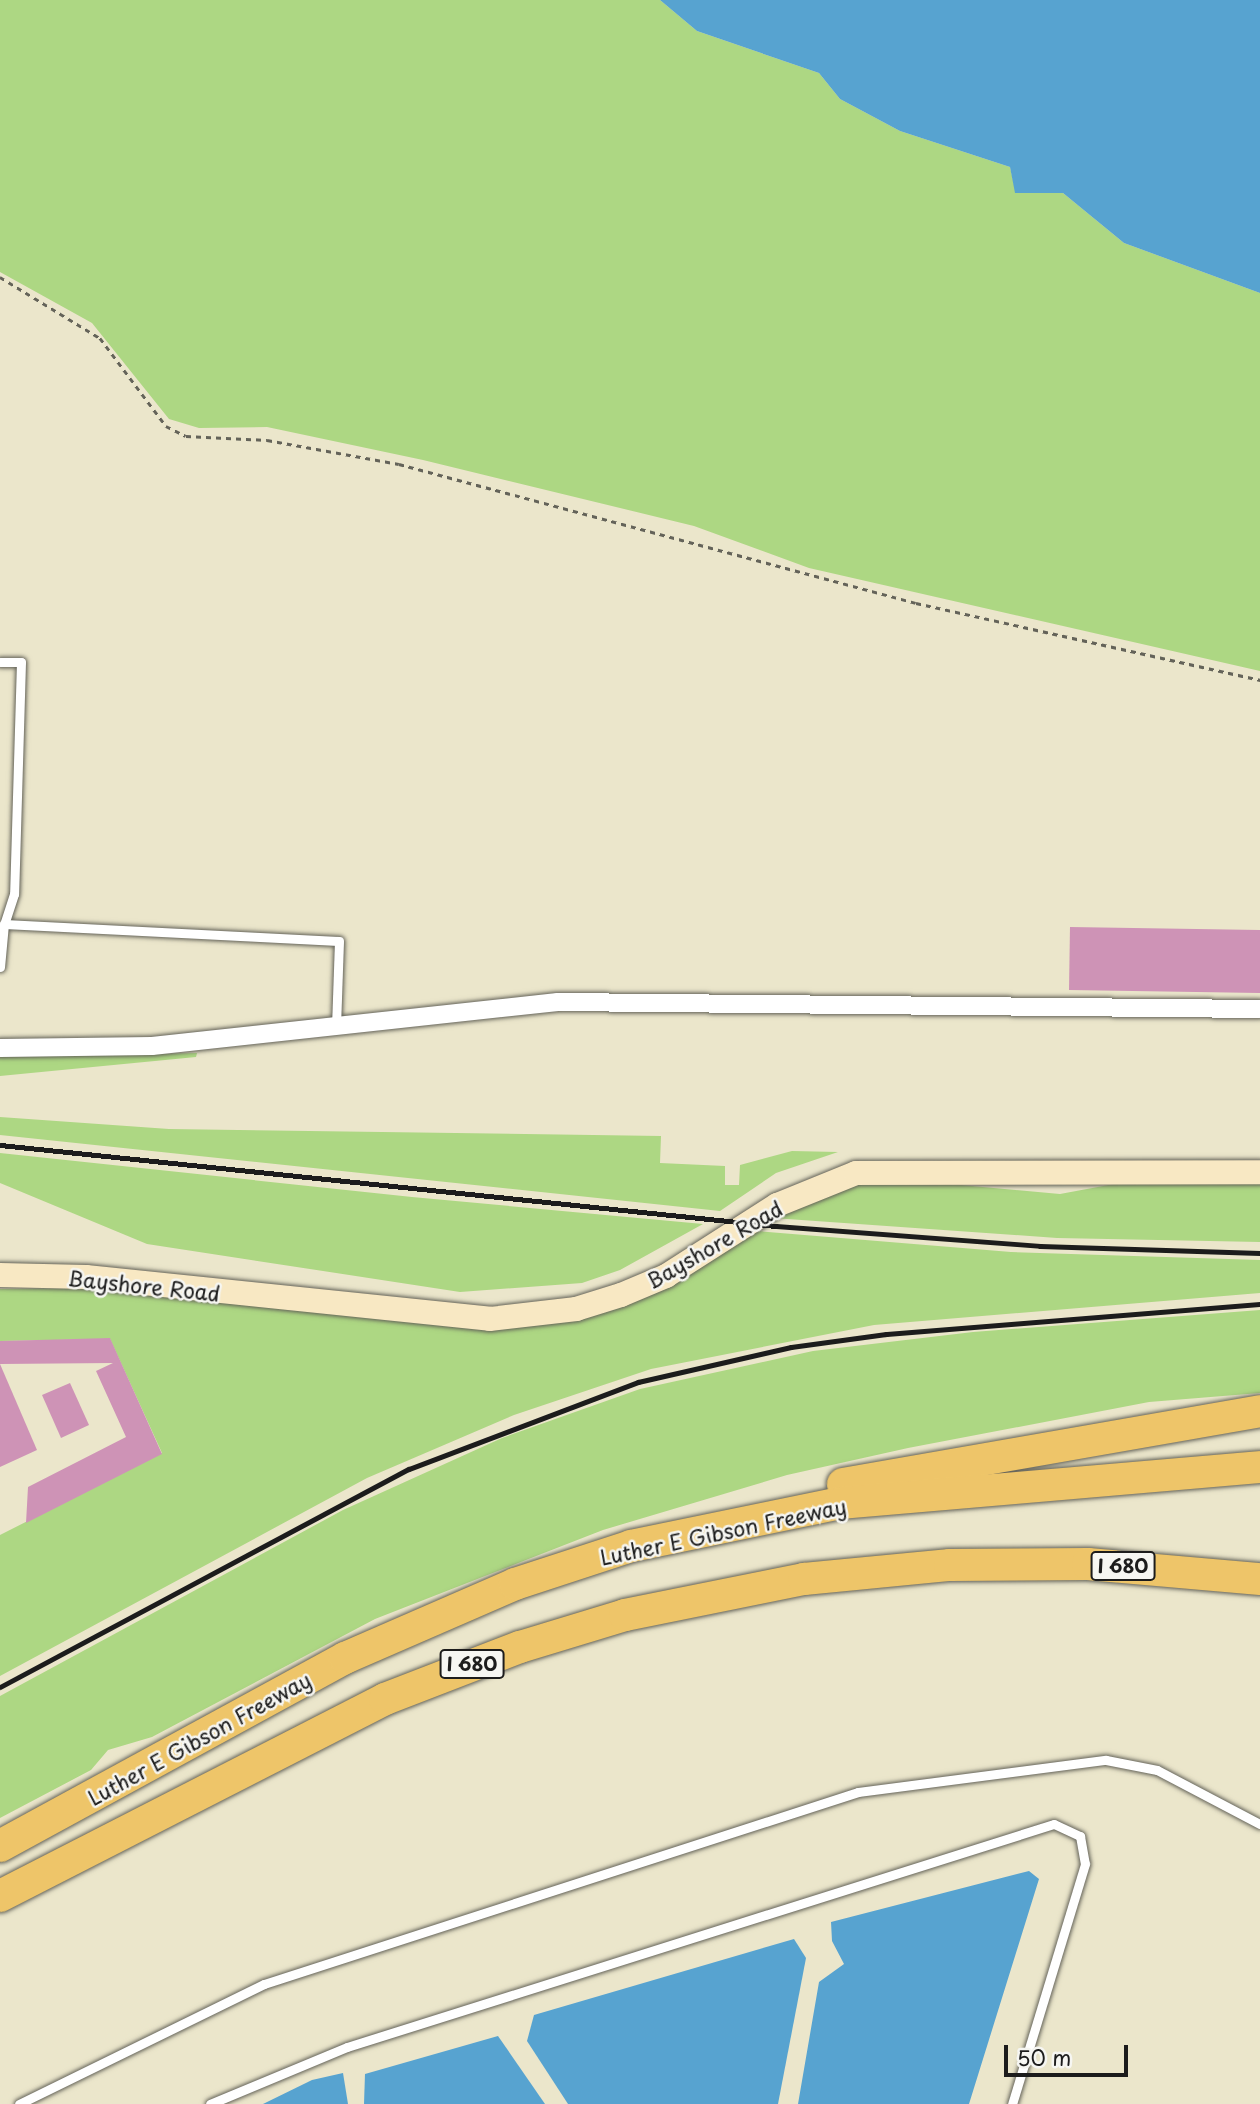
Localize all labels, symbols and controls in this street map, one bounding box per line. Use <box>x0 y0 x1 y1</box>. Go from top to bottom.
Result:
street label: Bayshore Road <box>641 1195 787 1293</box>
street label: Bayshore Road <box>67 1264 221 1306</box>
street label: Luther E Gibson Freeway <box>596 1492 850 1570</box>
road number: I 680 <box>1090 1550 1156 1582</box>
road number: I 680 <box>439 1648 505 1680</box>
street label: Luther E Gibson Freeway <box>82 1665 316 1811</box>
scale bar <box>1008 2030 1132 2074</box>
text: 50 m <box>1017 2041 1071 2073</box>

